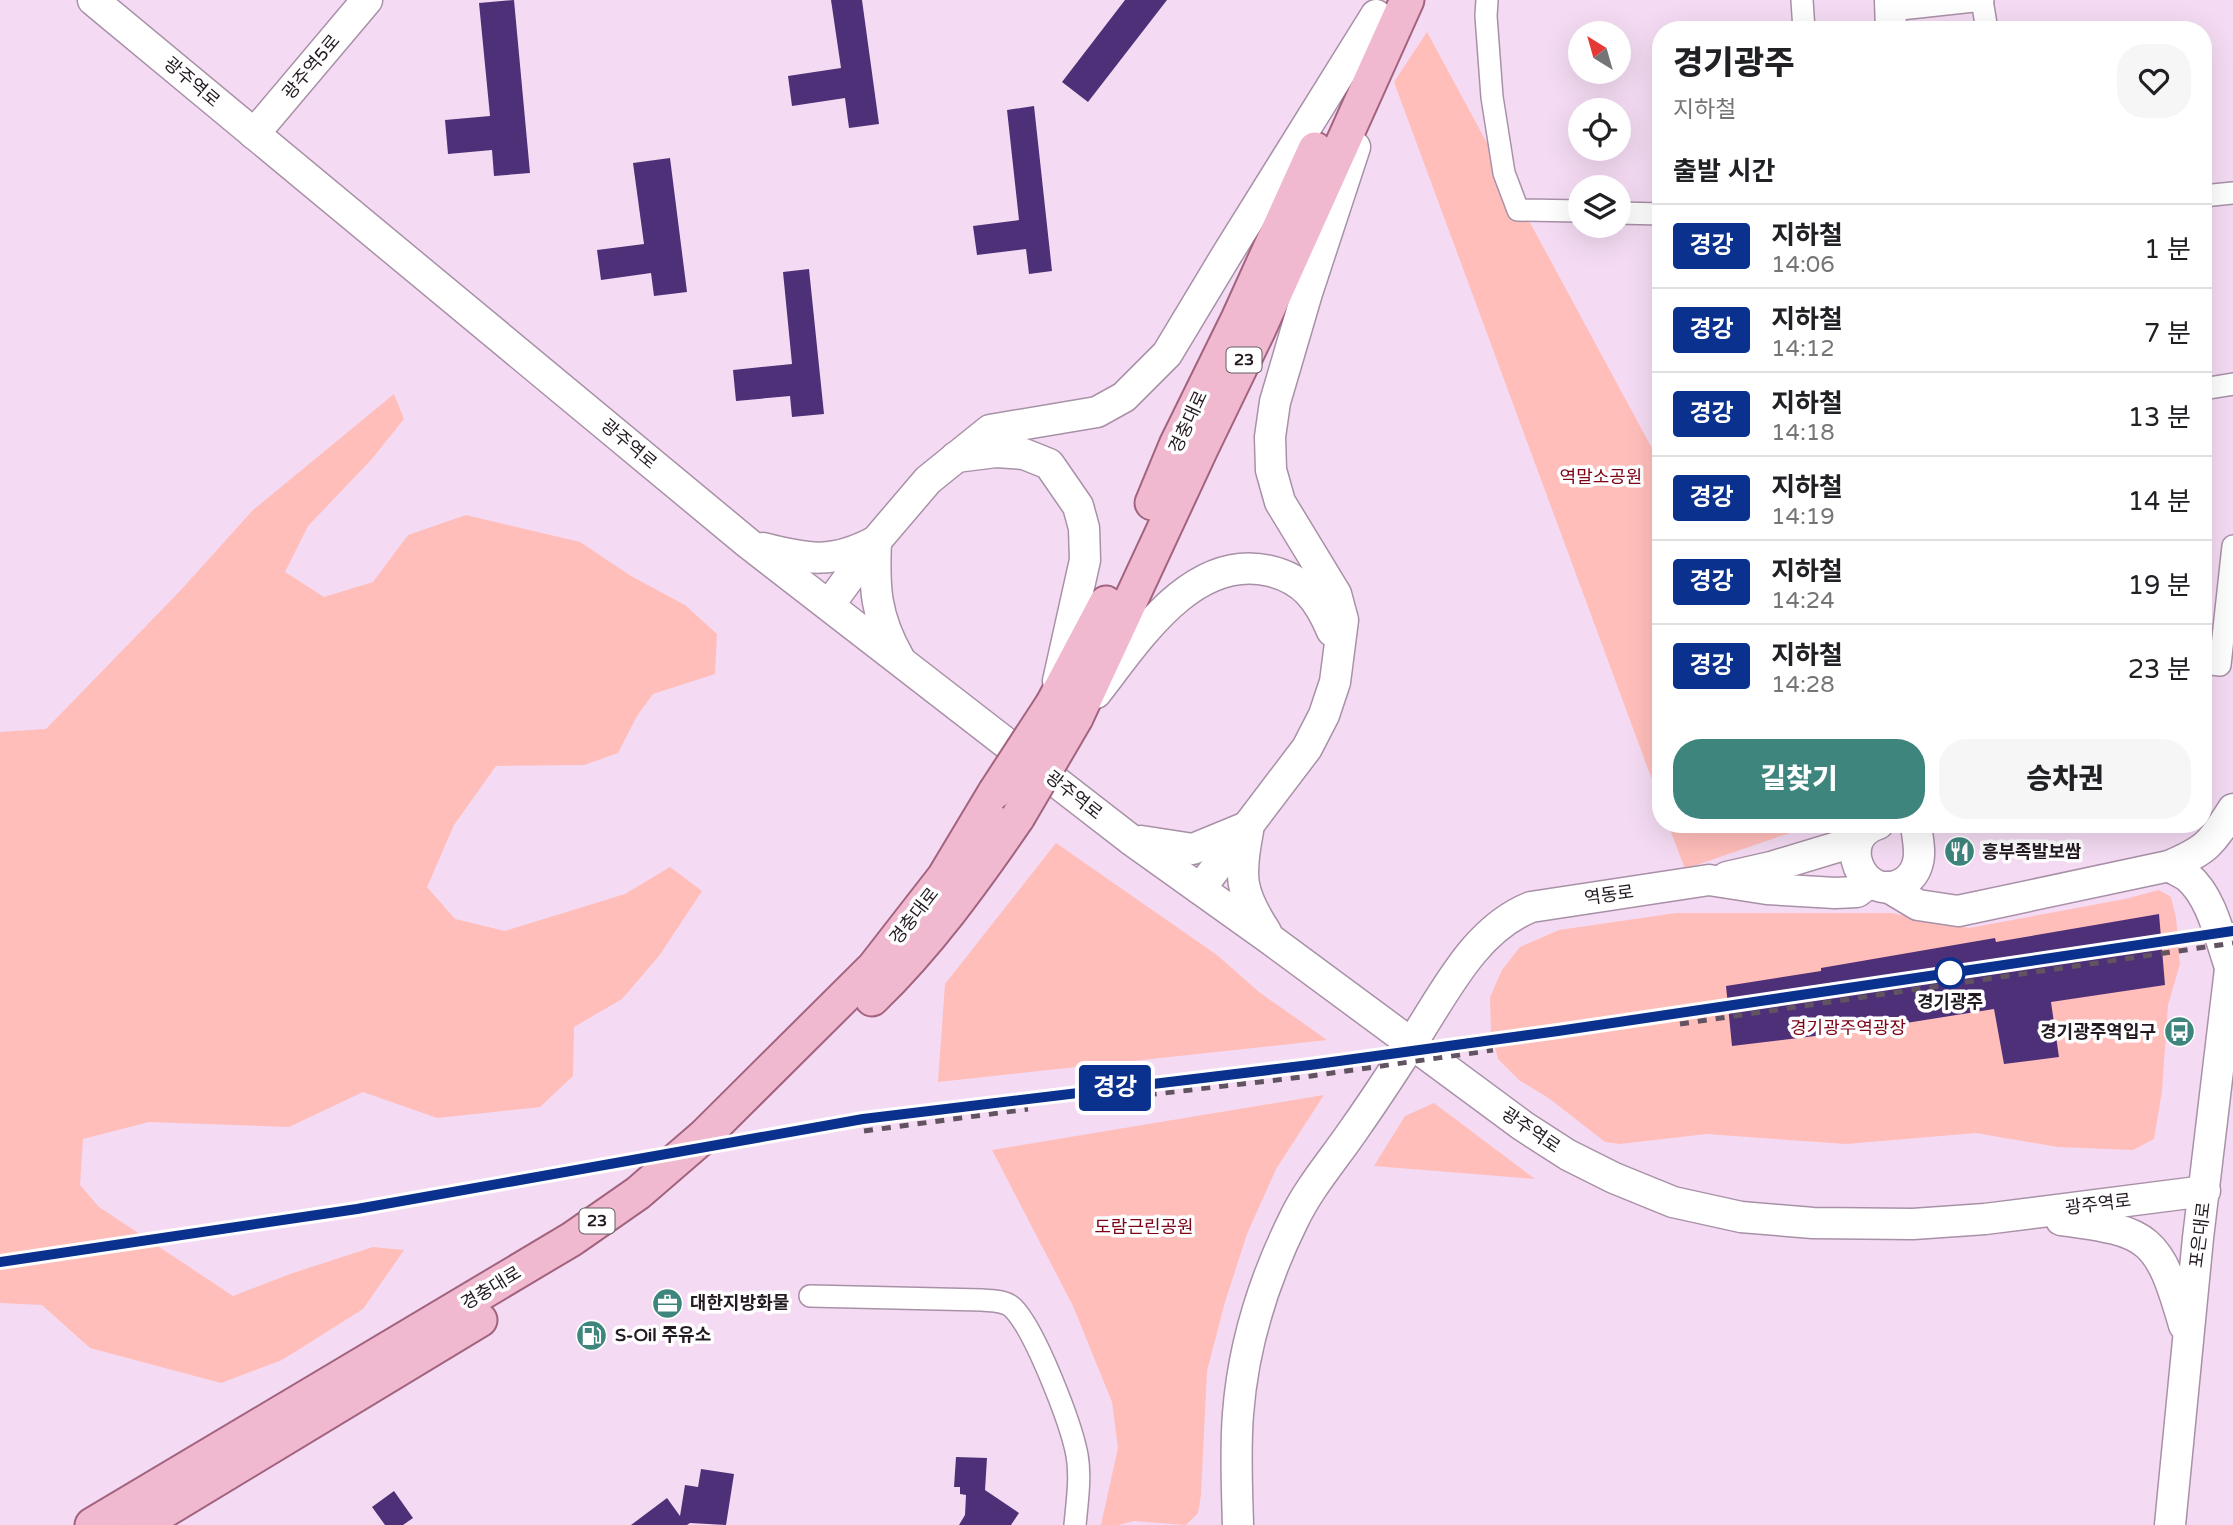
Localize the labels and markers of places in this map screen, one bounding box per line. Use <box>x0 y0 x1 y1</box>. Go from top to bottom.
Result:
restaurant icon: 흥부족발보쌈 <box>1942 835 1976 869</box>
place label: 흥부족발보쌈 <box>1982 841 2081 863</box>
marker: 경기광주 <box>1935 958 1965 988</box>
place label: 경기광주 <box>1917 991 1983 1013</box>
bus stop icon: 경기광주역입구 <box>2162 1015 2196 1049</box>
place label: 경기광주역입구 <box>2040 1021 2156 1043</box>
office icon: 대한지방화물 <box>650 1286 684 1320</box>
place label: 대한지방화물 <box>690 1292 789 1314</box>
fuel station icon: S-Oil 주유소 <box>575 1318 609 1352</box>
place label: S-Oil 주유소 <box>615 1324 711 1346</box>

